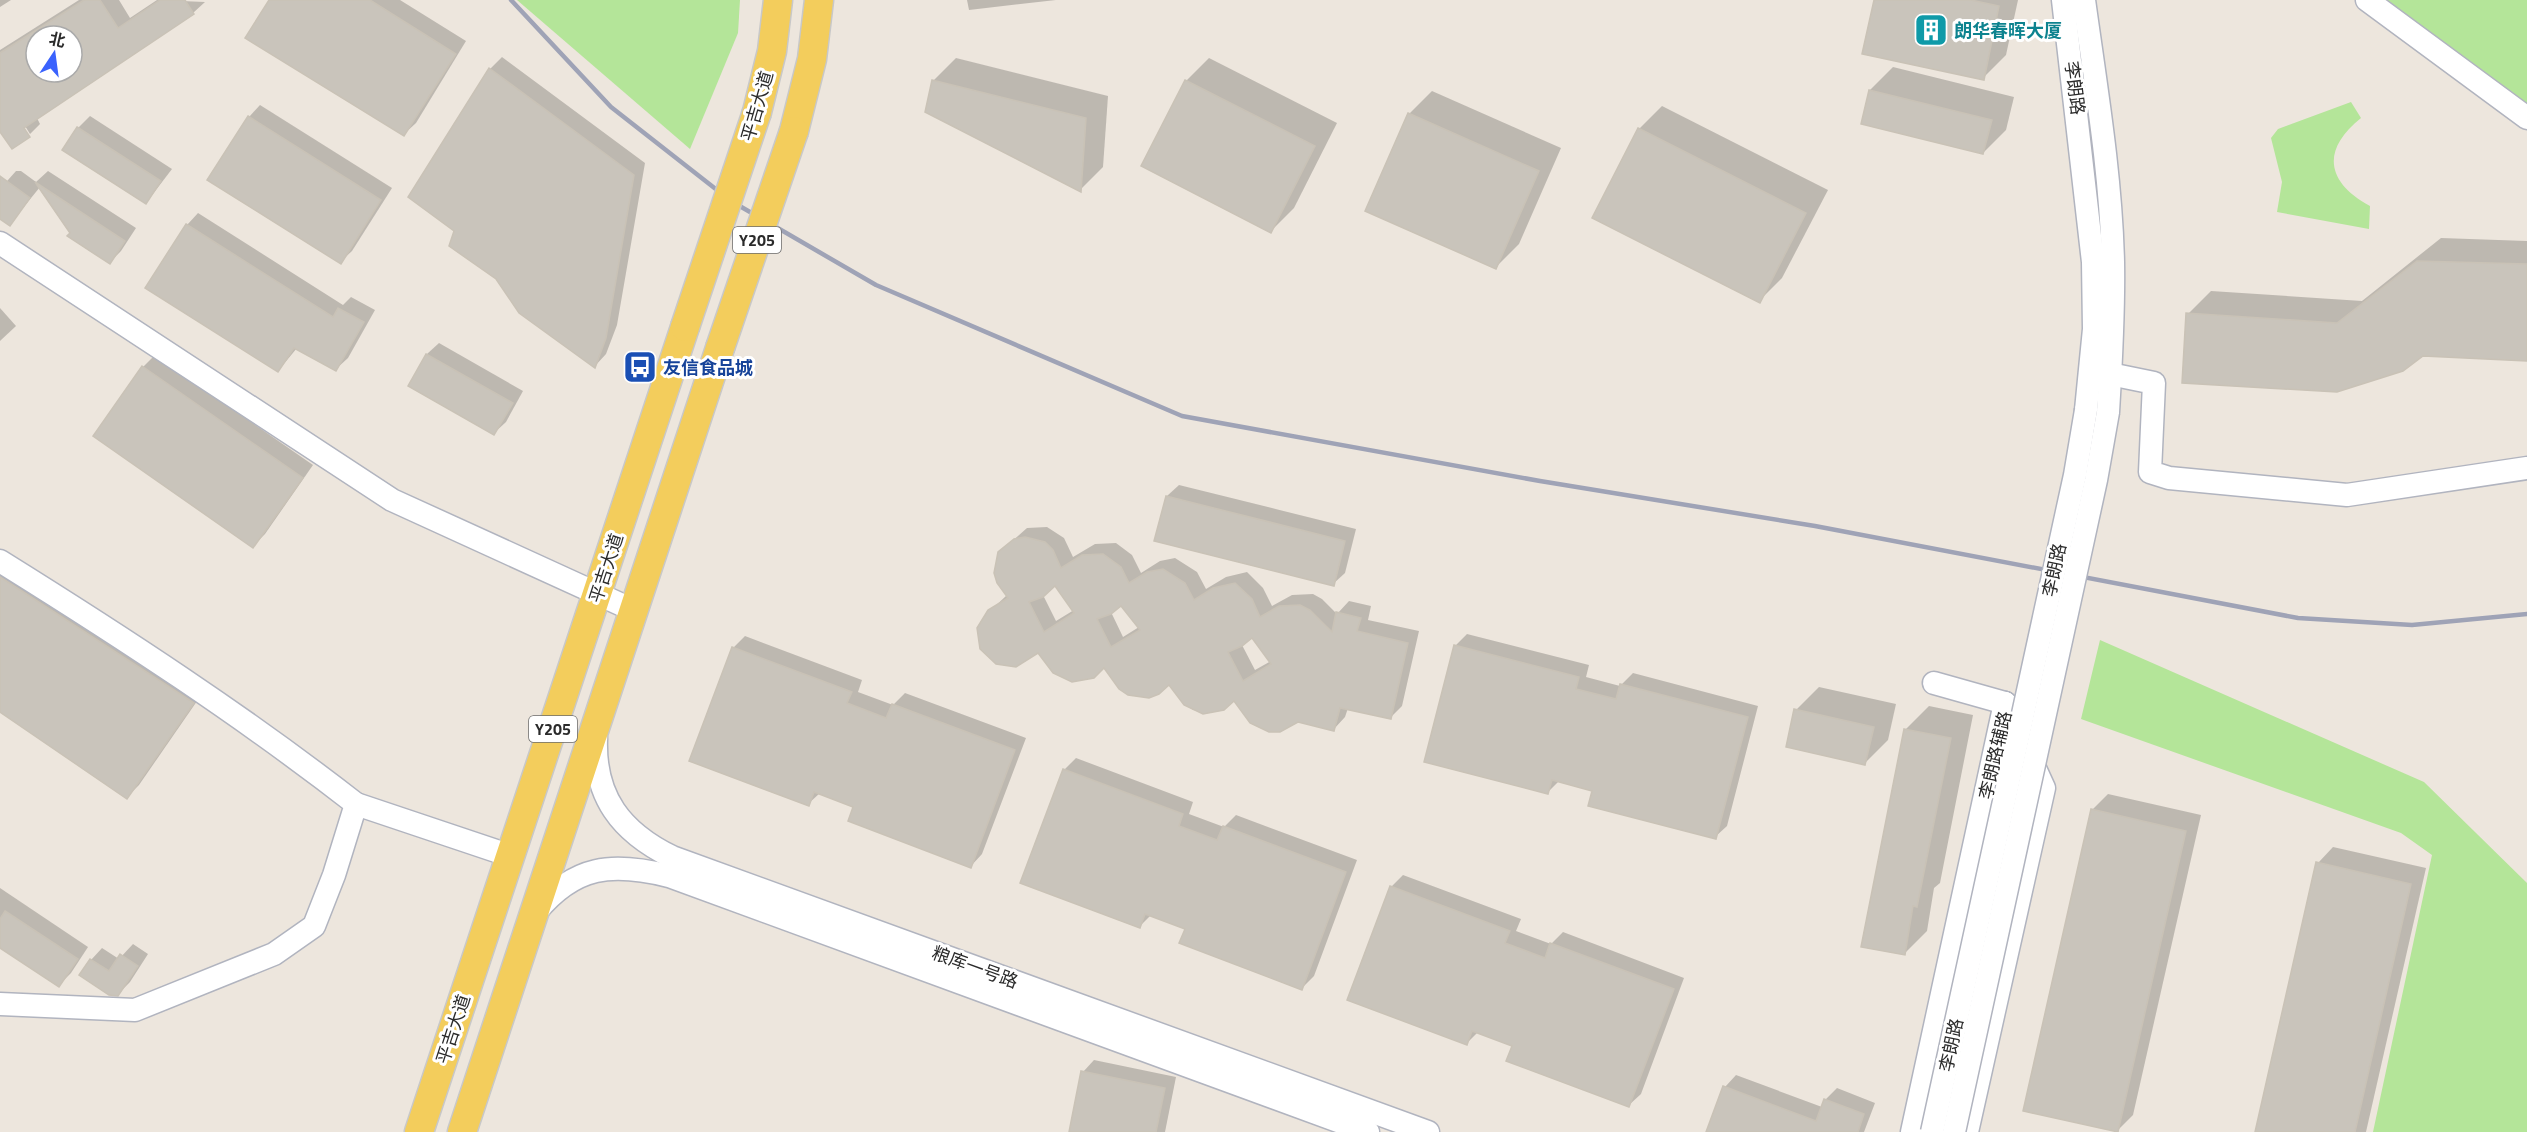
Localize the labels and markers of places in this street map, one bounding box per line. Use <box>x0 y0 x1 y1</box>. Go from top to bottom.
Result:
building icon: 朗华春晖大厦 <box>1913 12 1949 48</box>
place label: 朗华春晖大厦 <box>1954 17 2062 44</box>
bus stop icon: 友信食品城 <box>622 349 658 385</box>
place label: 友信食品城 <box>663 354 753 381</box>

